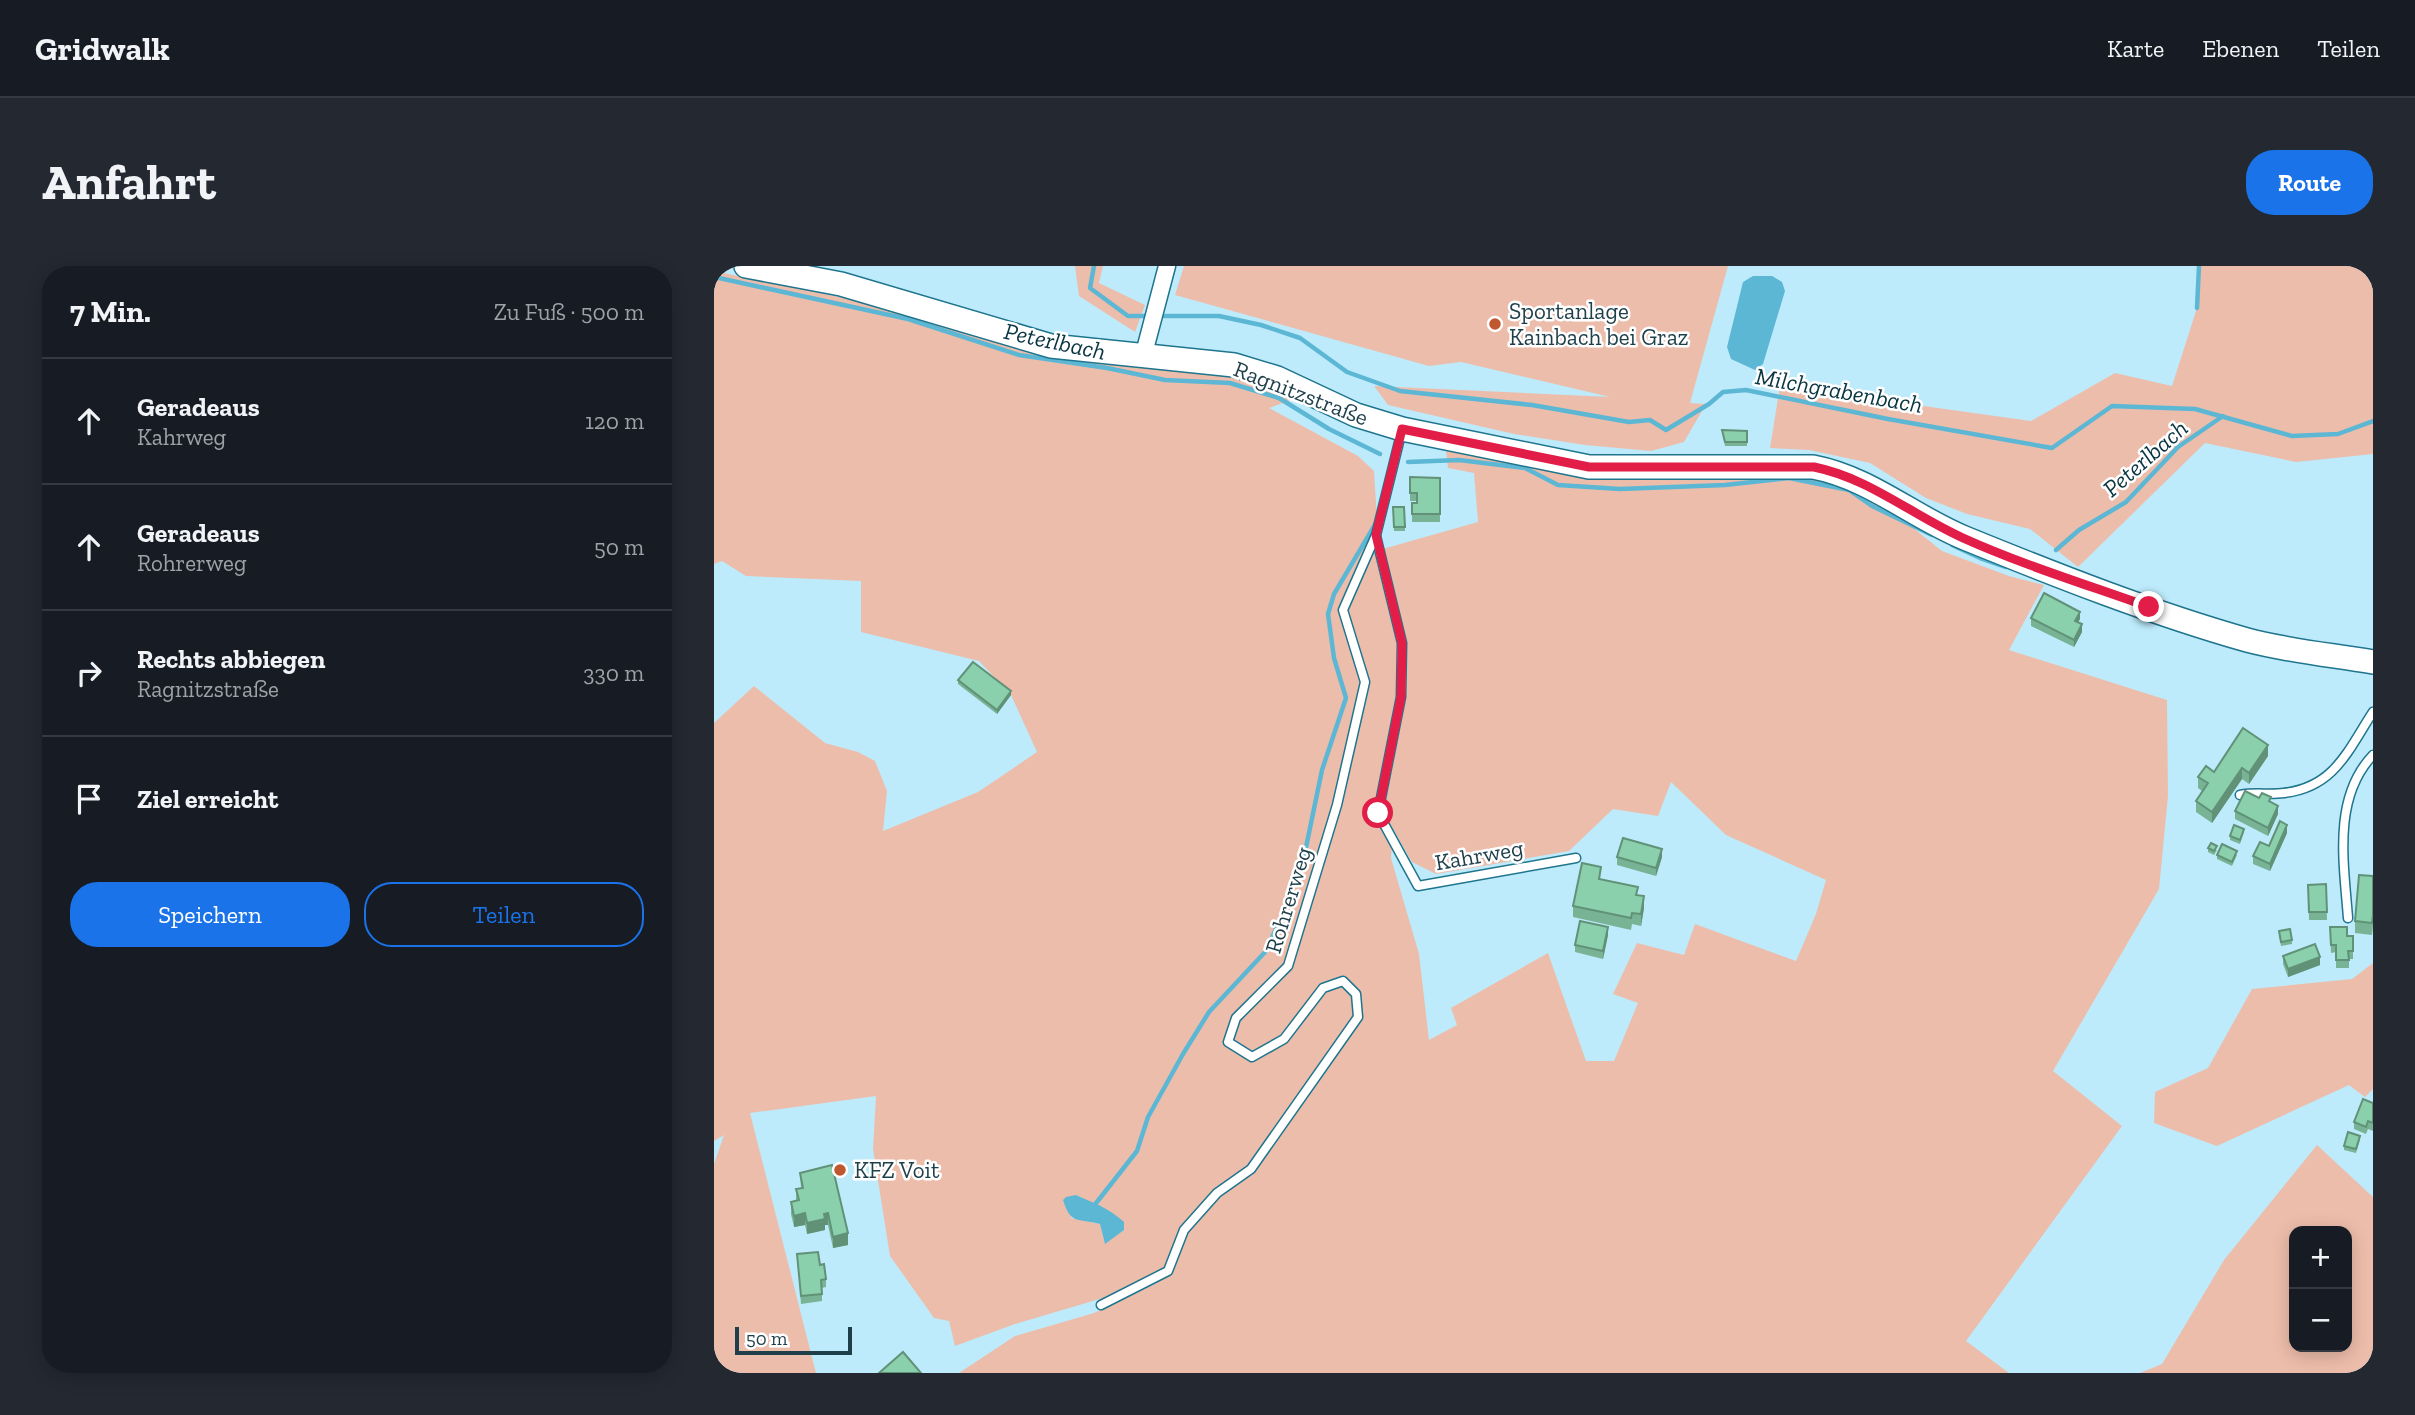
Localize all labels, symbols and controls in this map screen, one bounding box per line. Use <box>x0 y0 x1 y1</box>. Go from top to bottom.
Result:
text: Gridwalk <box>35 29 170 68</box>
text: Karte <box>2107 34 2164 63</box>
text: Ebenen <box>2202 34 2279 63</box>
text: Teilen <box>2317 34 2380 63</box>
button: Route <box>2246 150 2373 215</box>
text: Anfahrt <box>42 153 216 212</box>
text: 7 Min. <box>70 294 151 330</box>
place label: Sportanlage Kainbach bei Graz <box>1509 297 1689 351</box>
text: Zu Fuß · 500 m <box>494 298 644 326</box>
water label: Peterlbach <box>1002 316 1108 366</box>
marker: Sportanlage Kainbach bei Graz <box>1487 316 1503 332</box>
street label: Ragnitzstraße <box>1230 354 1372 432</box>
water label: Milchgrabenbach <box>1753 361 1925 419</box>
text: Geradeaus <box>137 391 260 423</box>
icon: ahead <box>70 402 108 440</box>
text: 120 m <box>585 407 644 435</box>
water label: Peterlbach <box>2097 413 2193 503</box>
text: Kahrweg <box>137 423 226 451</box>
text: Geradeaus <box>137 517 260 549</box>
icon: ahead <box>70 528 108 566</box>
text: 50 m <box>594 533 644 561</box>
text: Rohrerweg <box>137 549 247 577</box>
route end <box>2133 591 2164 622</box>
text: Rechts abbiegen <box>137 643 325 675</box>
icon: right <box>70 654 108 692</box>
text: 330 m <box>583 659 644 687</box>
text: Ragnitzstraße <box>137 675 279 703</box>
icon: arrive <box>70 780 108 818</box>
text: Ziel erreicht <box>137 783 278 815</box>
route start <box>1362 797 1393 828</box>
street label: Kahrweg <box>1433 833 1526 877</box>
street label: Rohrerweg <box>1259 843 1318 956</box>
button: Speichern <box>70 882 350 947</box>
button: Teilen <box>364 882 644 947</box>
place label: KFZ Voit <box>854 1156 940 1184</box>
marker: KFZ Voit <box>832 1162 848 1178</box>
map controls <box>2289 1226 2352 1352</box>
button: + <box>2289 1226 2352 1289</box>
button: − <box>2289 1289 2352 1352</box>
scale bar <box>735 1324 852 1356</box>
text: 50 m <box>746 1327 787 1350</box>

